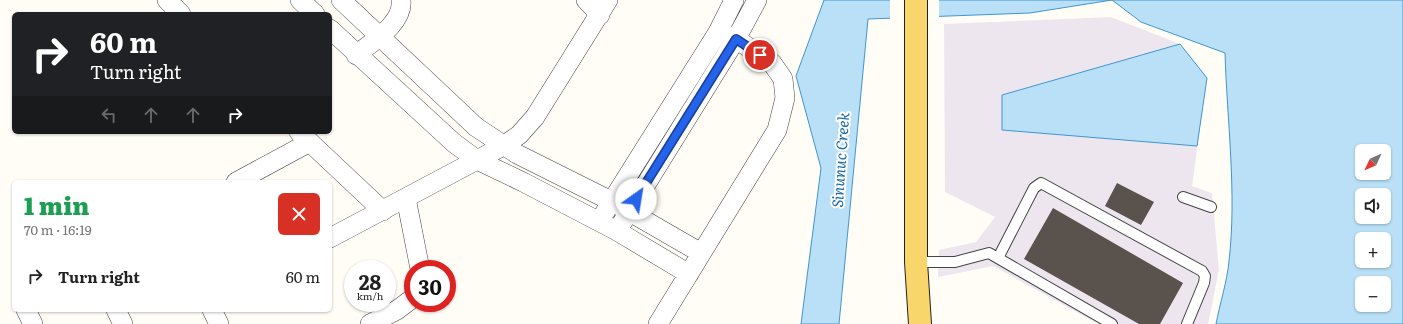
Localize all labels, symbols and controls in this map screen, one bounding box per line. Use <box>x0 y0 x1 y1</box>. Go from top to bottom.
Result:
text: 60 m <box>90 20 157 62</box>
icon: right <box>24 28 76 80</box>
pin <box>743 38 777 72</box>
icon: arrive <box>749 44 771 66</box>
text: Turn right <box>90 58 181 85</box>
icon: left <box>98 104 120 126</box>
icon: ahead <box>140 104 162 126</box>
icon: ahead <box>182 104 204 126</box>
icon: right <box>224 104 246 126</box>
water label: Sinunuc Creek <box>825 111 854 208</box>
north arrow <box>1355 144 1391 180</box>
map controls <box>1355 144 1391 312</box>
position arrow <box>615 178 657 220</box>
text: 1 min <box>24 187 89 222</box>
button: sound <box>1355 188 1391 224</box>
button: close <box>278 193 320 235</box>
text: 70 m · 16:19 <box>24 220 92 239</box>
button: + <box>1355 232 1391 268</box>
speed limit sign: 30 <box>404 260 456 312</box>
icon: right <box>24 265 46 287</box>
text: Turn right <box>58 265 140 288</box>
text: 60 m <box>286 265 320 288</box>
text: 28 <box>359 266 381 296</box>
button: − <box>1355 276 1391 312</box>
text: km/h <box>357 288 383 303</box>

